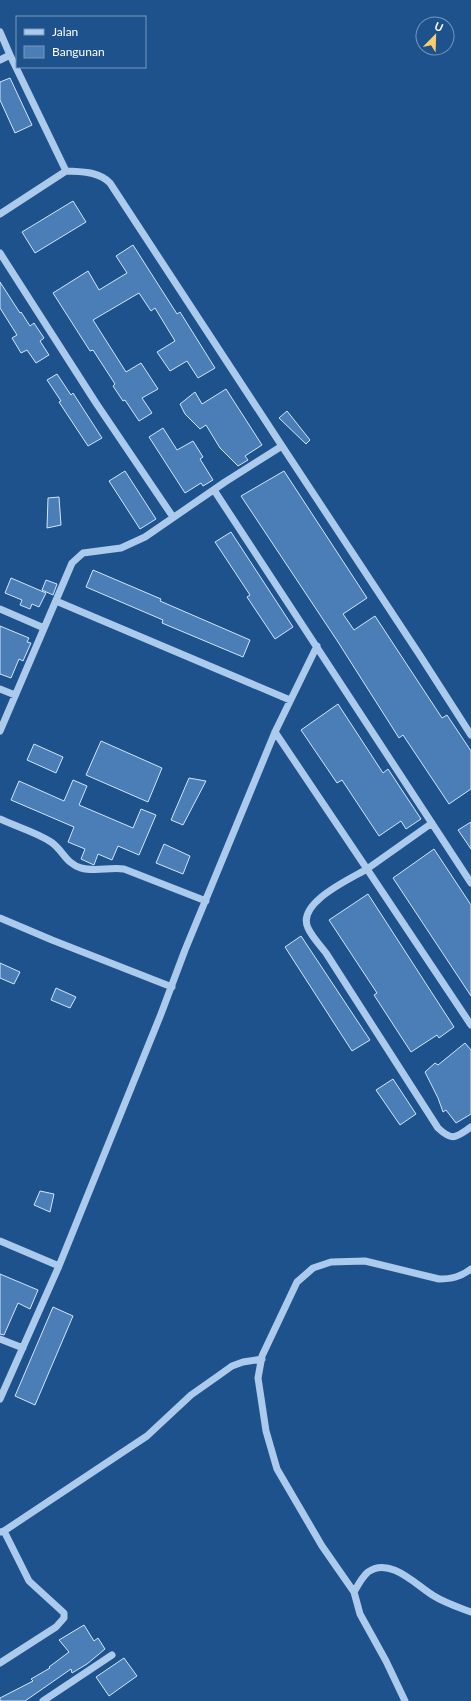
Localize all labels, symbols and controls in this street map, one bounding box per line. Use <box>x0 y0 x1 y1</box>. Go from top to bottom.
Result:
legend <box>16 16 146 68</box>
north arrow <box>415 16 455 56</box>
text: U <box>433 19 445 34</box>
text: Jalan <box>52 24 78 39</box>
text: Bangunan <box>52 44 105 59</box>

